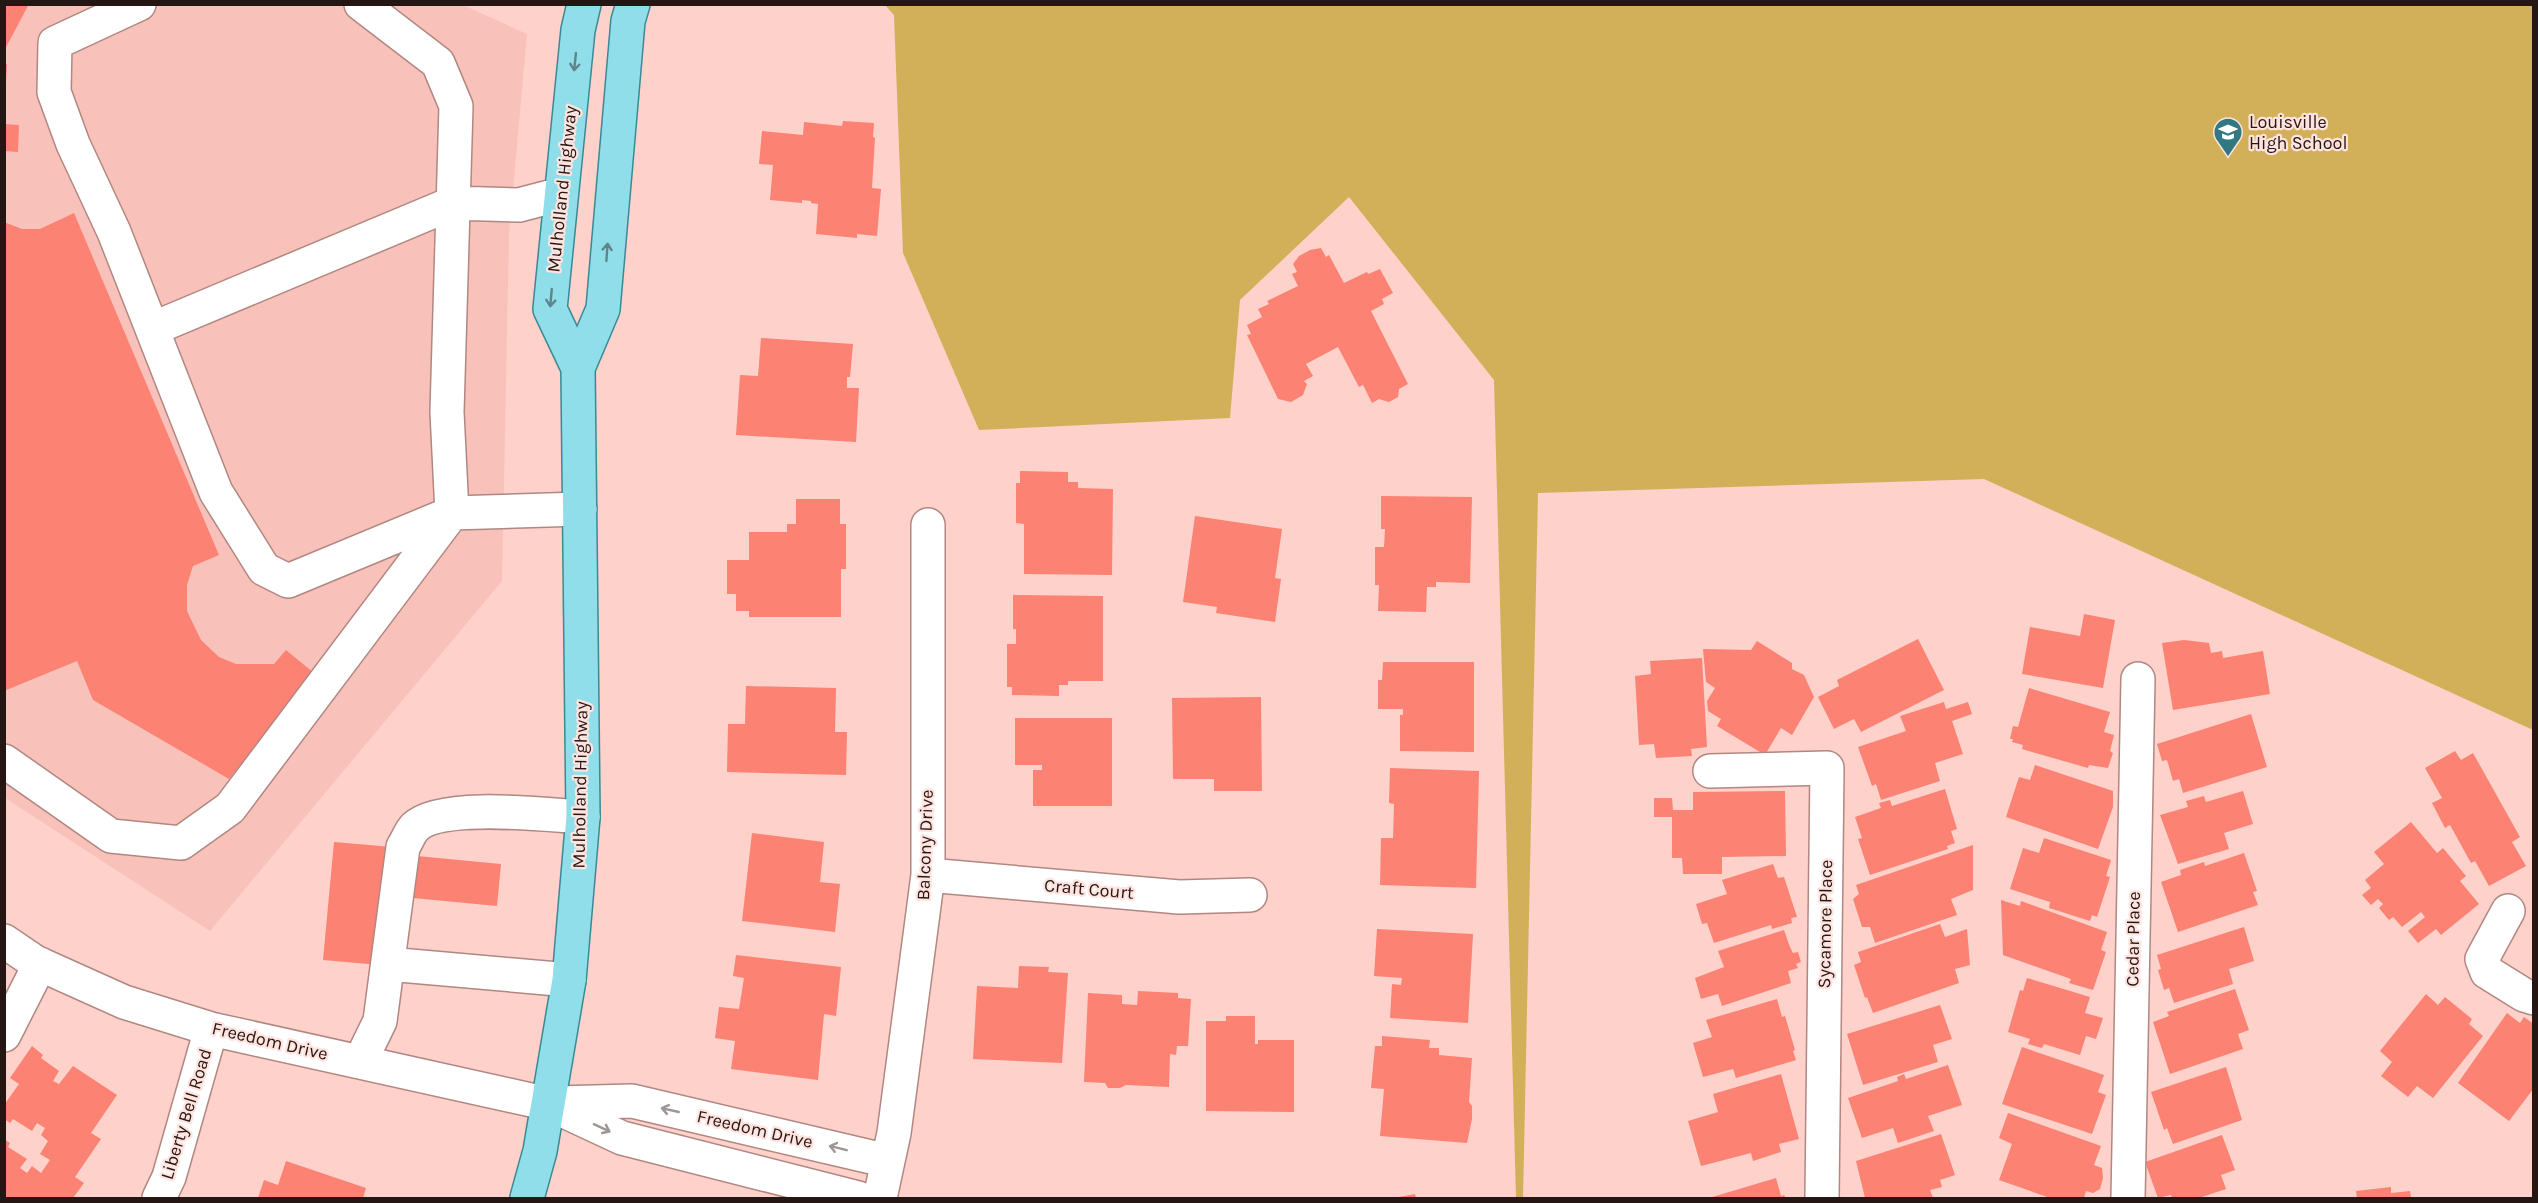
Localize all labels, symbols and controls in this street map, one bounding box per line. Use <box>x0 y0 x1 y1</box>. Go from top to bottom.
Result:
one-way arrow <box>569 52 580 72</box>
street label: Mulholland Highway <box>542 104 582 273</box>
place label: Louisville High School <box>2249 111 2347 154</box>
school or university icon: Louisville High School <box>2212 116 2244 158</box>
one-way arrow <box>602 242 613 262</box>
one-way arrow <box>545 288 556 308</box>
street label: Mulholland Highway <box>568 700 592 869</box>
street label: Balcony Drive <box>912 789 938 901</box>
street label: Sycamore Place <box>1813 860 1837 988</box>
street label: Craft Court <box>1043 874 1135 904</box>
street label: Cedar Place <box>2121 891 2145 987</box>
street label: Freedom Drive <box>210 1017 330 1065</box>
street label: Liberty Bell Road <box>156 1046 216 1182</box>
one-way arrow <box>661 1103 680 1115</box>
street label: Freedom Drive <box>695 1105 815 1153</box>
one-way arrow <box>592 1123 610 1135</box>
one-way arrow <box>829 1142 848 1154</box>

